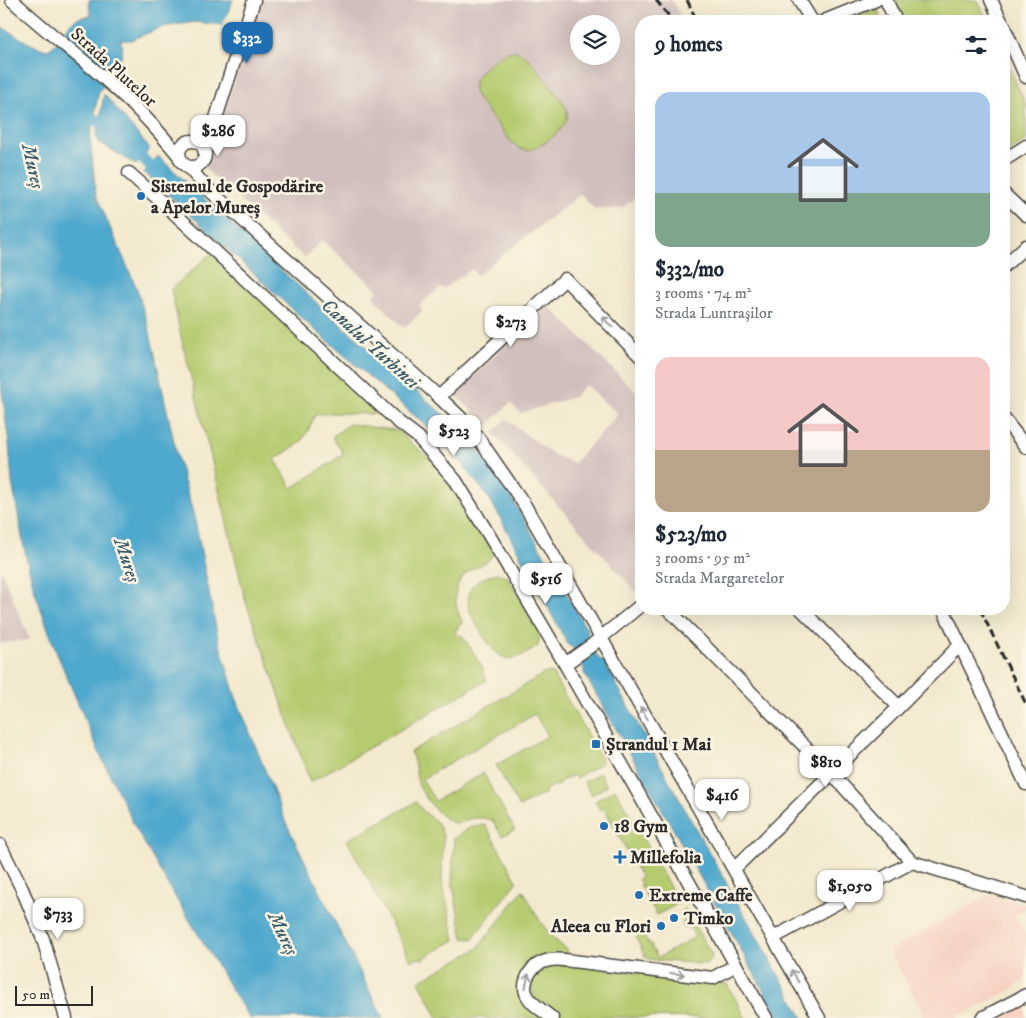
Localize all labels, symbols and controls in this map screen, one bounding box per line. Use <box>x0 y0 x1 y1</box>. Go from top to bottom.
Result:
map controls <box>570 15 620 65</box>
button: layers <box>570 15 620 65</box>
pin: $332 <box>217 22 277 64</box>
street label: Strada Plutelor <box>66 23 161 112</box>
text: $332 <box>233 28 261 48</box>
icon: filters <box>962 31 990 59</box>
text: 9 homes <box>655 32 723 58</box>
pin: $286 <box>188 114 248 157</box>
text: $286 <box>202 121 234 141</box>
icon: home <box>778 125 868 215</box>
water label: Mureș <box>16 140 49 192</box>
place label: Sistemul de Gospodărire a Apelor Mureș <box>151 176 324 219</box>
marker: Sistemul de Gospodărire a Apelor Mureș <box>135 190 147 202</box>
text: $332/mo <box>655 257 724 283</box>
text: 3 rooms · 74 m² <box>655 283 752 303</box>
water label: Canalul Turbinei <box>316 294 424 395</box>
text: Strada Luntrașilor <box>655 303 773 323</box>
pin: $273 <box>481 306 541 348</box>
text: $273 <box>496 312 526 332</box>
one-way arrow <box>601 316 613 328</box>
icon: home <box>778 390 868 480</box>
pin: $523 <box>424 414 484 457</box>
text: $523 <box>439 421 469 441</box>
text: $523/mo <box>655 522 727 548</box>
water label: Mureș <box>108 533 145 587</box>
text: 3 rooms · 95 m² <box>655 548 750 568</box>
pin: $516 <box>516 562 576 605</box>
text: Strada Margaretelor <box>655 568 784 588</box>
text: $516 <box>531 569 561 589</box>
one-way arrow <box>639 707 649 721</box>
place label: Ștrandul 1 Mai <box>606 734 711 756</box>
marker: Ștrandul 1 Mai <box>590 738 602 750</box>
pin: $810 <box>796 746 856 788</box>
text: $810 <box>810 752 842 772</box>
pin: $416 <box>692 778 752 821</box>
text: $416 <box>706 785 738 805</box>
place label: 18 Gym <box>614 816 669 838</box>
marker: 18 Gym <box>598 820 610 832</box>
place label: Millefolia <box>630 847 702 869</box>
marker: Millefolia <box>614 851 626 863</box>
pin: $1,050 <box>809 870 891 912</box>
text: $1,050 <box>828 876 872 896</box>
place label: Extreme Caffe <box>649 885 753 907</box>
marker: Extreme Caffe <box>633 889 645 901</box>
pin: $733 <box>28 898 88 940</box>
text: $733 <box>43 904 73 924</box>
water label: Mureș <box>261 906 303 960</box>
place label: Timko <box>683 908 733 930</box>
marker: Timko <box>668 912 680 924</box>
place label: Aleea cu Flori <box>550 916 651 938</box>
marker: Aleea cu Flori <box>655 920 667 932</box>
one-way arrow <box>790 968 800 983</box>
one-way arrow <box>669 969 685 979</box>
one-way arrow <box>523 974 533 990</box>
scale bar <box>15 983 92 1006</box>
text: 50 m <box>22 986 50 1004</box>

